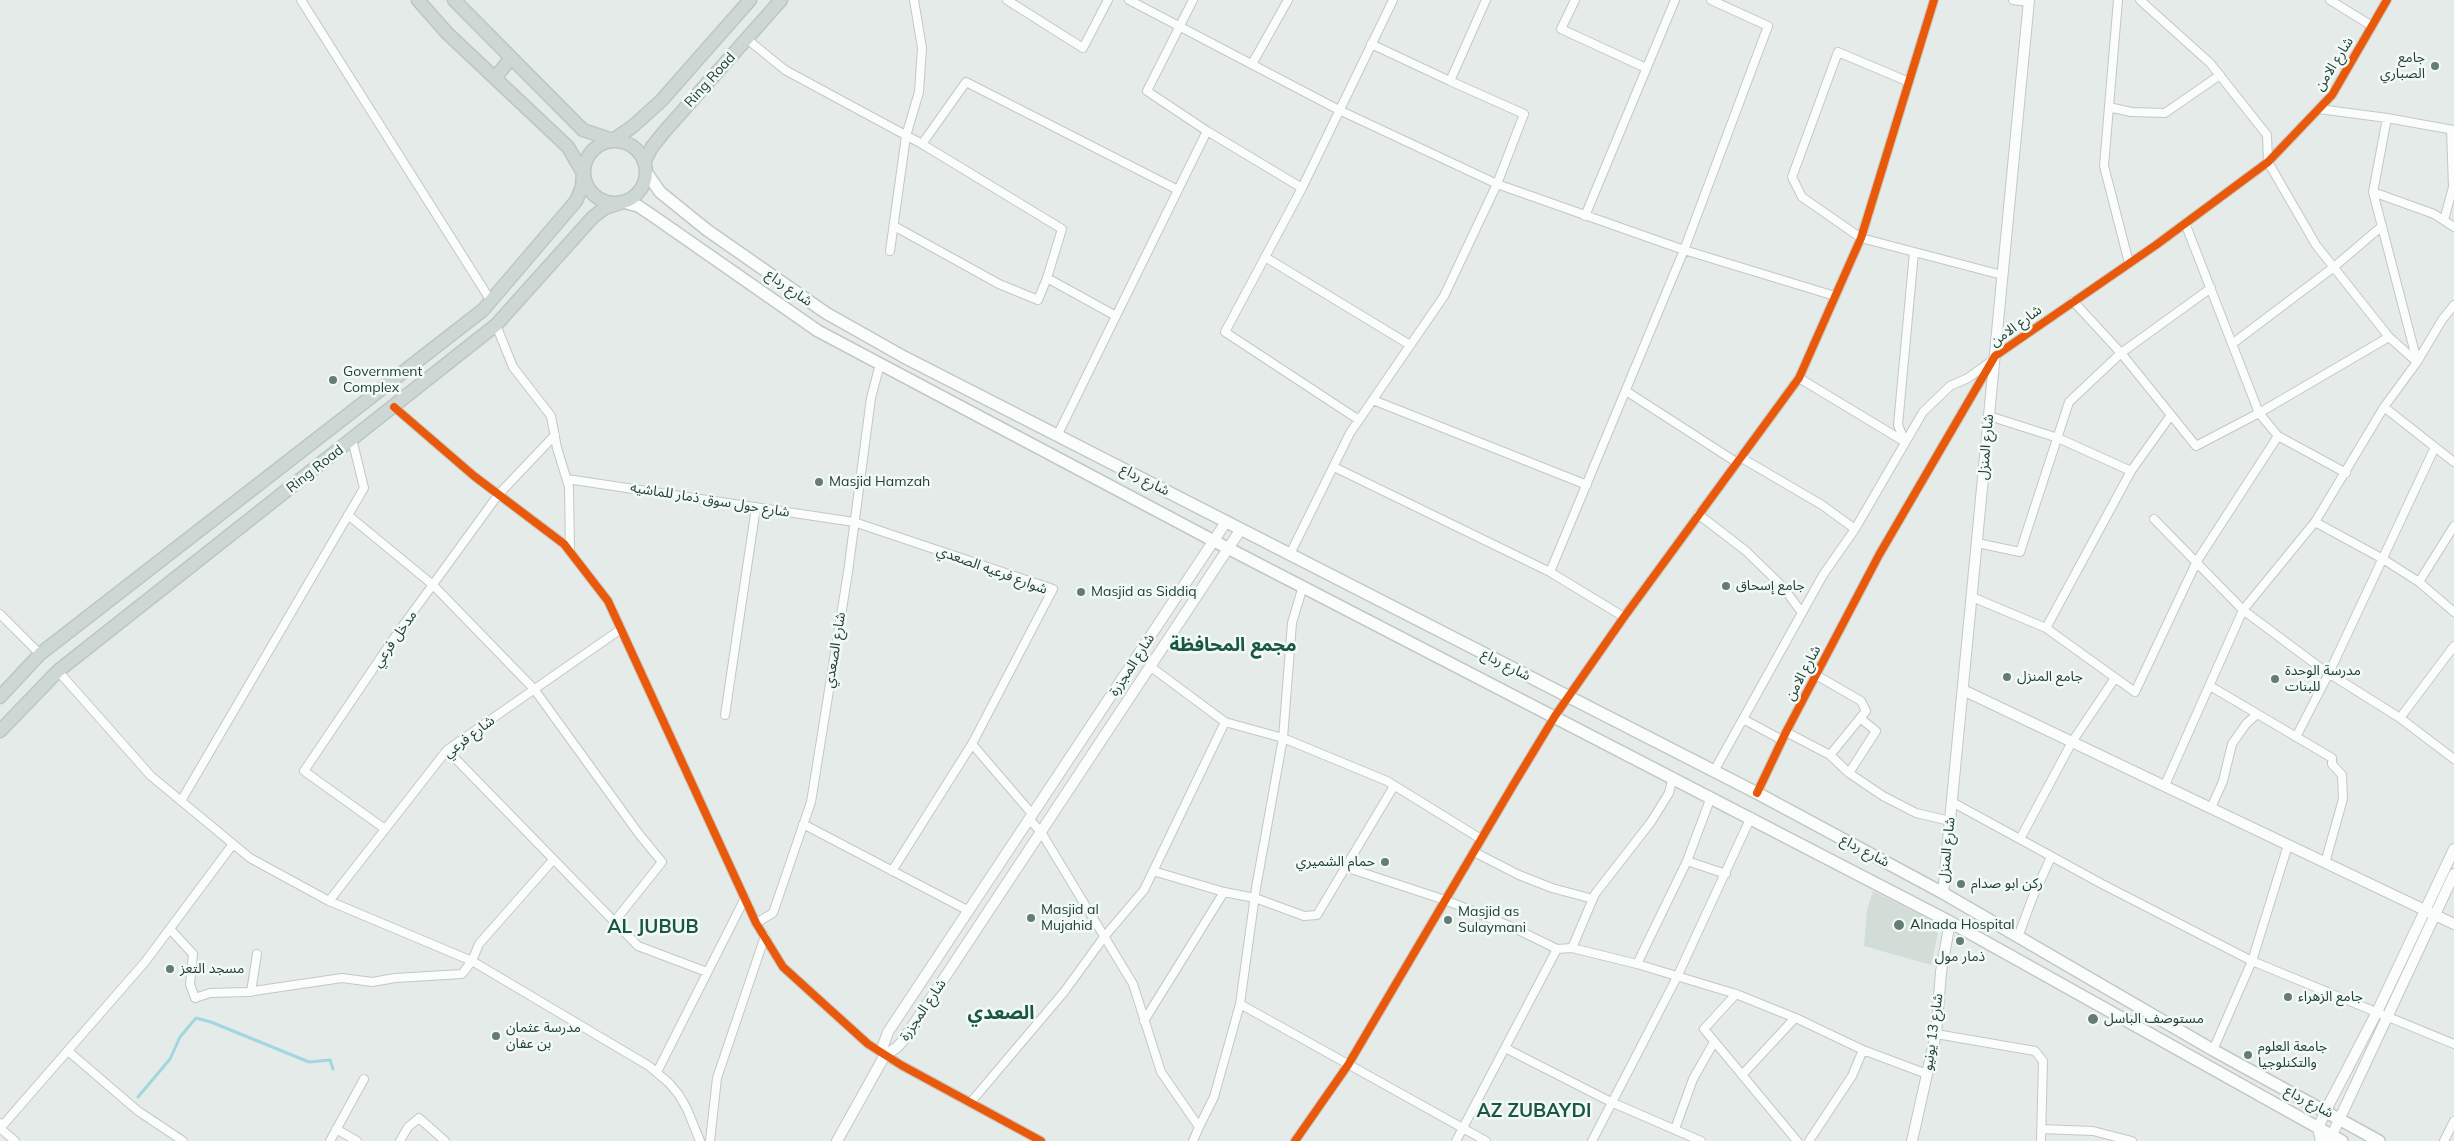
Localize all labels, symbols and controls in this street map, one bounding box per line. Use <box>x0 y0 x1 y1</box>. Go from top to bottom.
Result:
street label: شارع الامن <box>2311 34 2357 94</box>
street label: Ring Road <box>681 49 739 111</box>
place label: جامع الصباري <box>2380 50 2425 82</box>
marker: جامع الصباري <box>2429 60 2441 72</box>
street label: شارع رداع <box>763 266 815 310</box>
street label: شارع الامن <box>1987 302 2045 350</box>
place label: Government Complex <box>343 364 422 397</box>
marker: Government Complex <box>327 374 339 386</box>
street label: شارع المنزل <box>1975 413 1997 481</box>
street label: Ring Road <box>283 442 347 496</box>
street label: شارع رداع <box>1118 461 1172 499</box>
place label: Masjid Hamzah <box>829 474 930 490</box>
marker: Masjid Hamzah <box>813 476 825 488</box>
street label: شارع حول سوق ذمار للماشيه <box>629 479 791 521</box>
street label: شوارع فرعيه الصعدي <box>934 542 1050 598</box>
place label: جامع إسحاق <box>1736 578 1805 594</box>
marker: جامع إسحاق <box>1720 580 1732 592</box>
place label: Masjid as Siddiq <box>1091 584 1197 600</box>
marker: Masjid as Siddiq <box>1075 586 1087 598</box>
street label: مدخل فرعي <box>369 607 421 671</box>
street label: شارع الصعدي <box>821 611 849 689</box>
street label: شارع المجزرة <box>1106 631 1158 699</box>
district label: مجمع المحافظة <box>1169 634 1297 656</box>
street label: شارع الامن <box>1782 643 1824 703</box>
street label: شارع رداع <box>1479 646 1533 684</box>
place label: مدرسة الوحدة للبنات <box>2285 663 2361 696</box>
place label: جامع المنزل <box>2017 669 2083 685</box>
marker: جامع المنزل <box>2001 671 2013 683</box>
marker: مدرسة الوحدة للبنات <box>2269 673 2281 685</box>
street label: شارع فرعي <box>440 712 498 762</box>
street label: شارع المنزل <box>1935 816 1959 884</box>
street label: شارع رداع <box>1838 831 1892 871</box>
place label: حمام الشميري <box>1296 854 1375 870</box>
marker: حمام الشميري <box>1379 856 1391 868</box>
place label: ركن ابو صدام <box>1971 876 2043 892</box>
marker: ركن ابو صدام <box>1955 878 1967 890</box>
place label: Masjid al Mujahid <box>1041 902 1099 934</box>
place label: Masjid as Sulaymani <box>1458 904 1526 936</box>
marker: Masjid al Mujahid <box>1025 912 1037 924</box>
marker: Masjid as Sulaymani <box>1442 914 1454 926</box>
district label: AL JUBUB <box>602 916 704 938</box>
place label: Alnada Hospital <box>1910 917 2015 933</box>
marker: Alnada Hospital <box>1892 918 1906 932</box>
marker: ذمار مول <box>1954 935 1966 947</box>
place label: ذمار مول <box>1935 949 1985 965</box>
place label: مسجد التعز <box>180 961 244 977</box>
marker: مسجد التعز <box>164 963 176 975</box>
street label: شارع المجزرة <box>896 976 950 1044</box>
place label: جامع الزهراء <box>2298 989 2363 1005</box>
marker: جامع الزهراء <box>2282 991 2294 1003</box>
street label: شارع 13 يونيو <box>1919 992 1947 1072</box>
district label: الصعدي <box>968 1002 1034 1024</box>
place label: مستوصف الباسل <box>2104 1011 2204 1027</box>
marker: مستوصف الباسل <box>2086 1012 2100 1026</box>
place label: مدرسة عثمان بن عفان <box>506 1020 581 1052</box>
marker: مدرسة عثمان بن عفان <box>490 1030 502 1042</box>
place label: جامعة العلوم والتكنلوجيا <box>2258 1039 2327 1072</box>
marker: جامعة العلوم والتكنلوجيا <box>2242 1049 2254 1061</box>
street label: شارع رداع <box>2282 1082 2336 1122</box>
district label: AZ ZUBAYDI <box>1470 1100 1598 1122</box>

